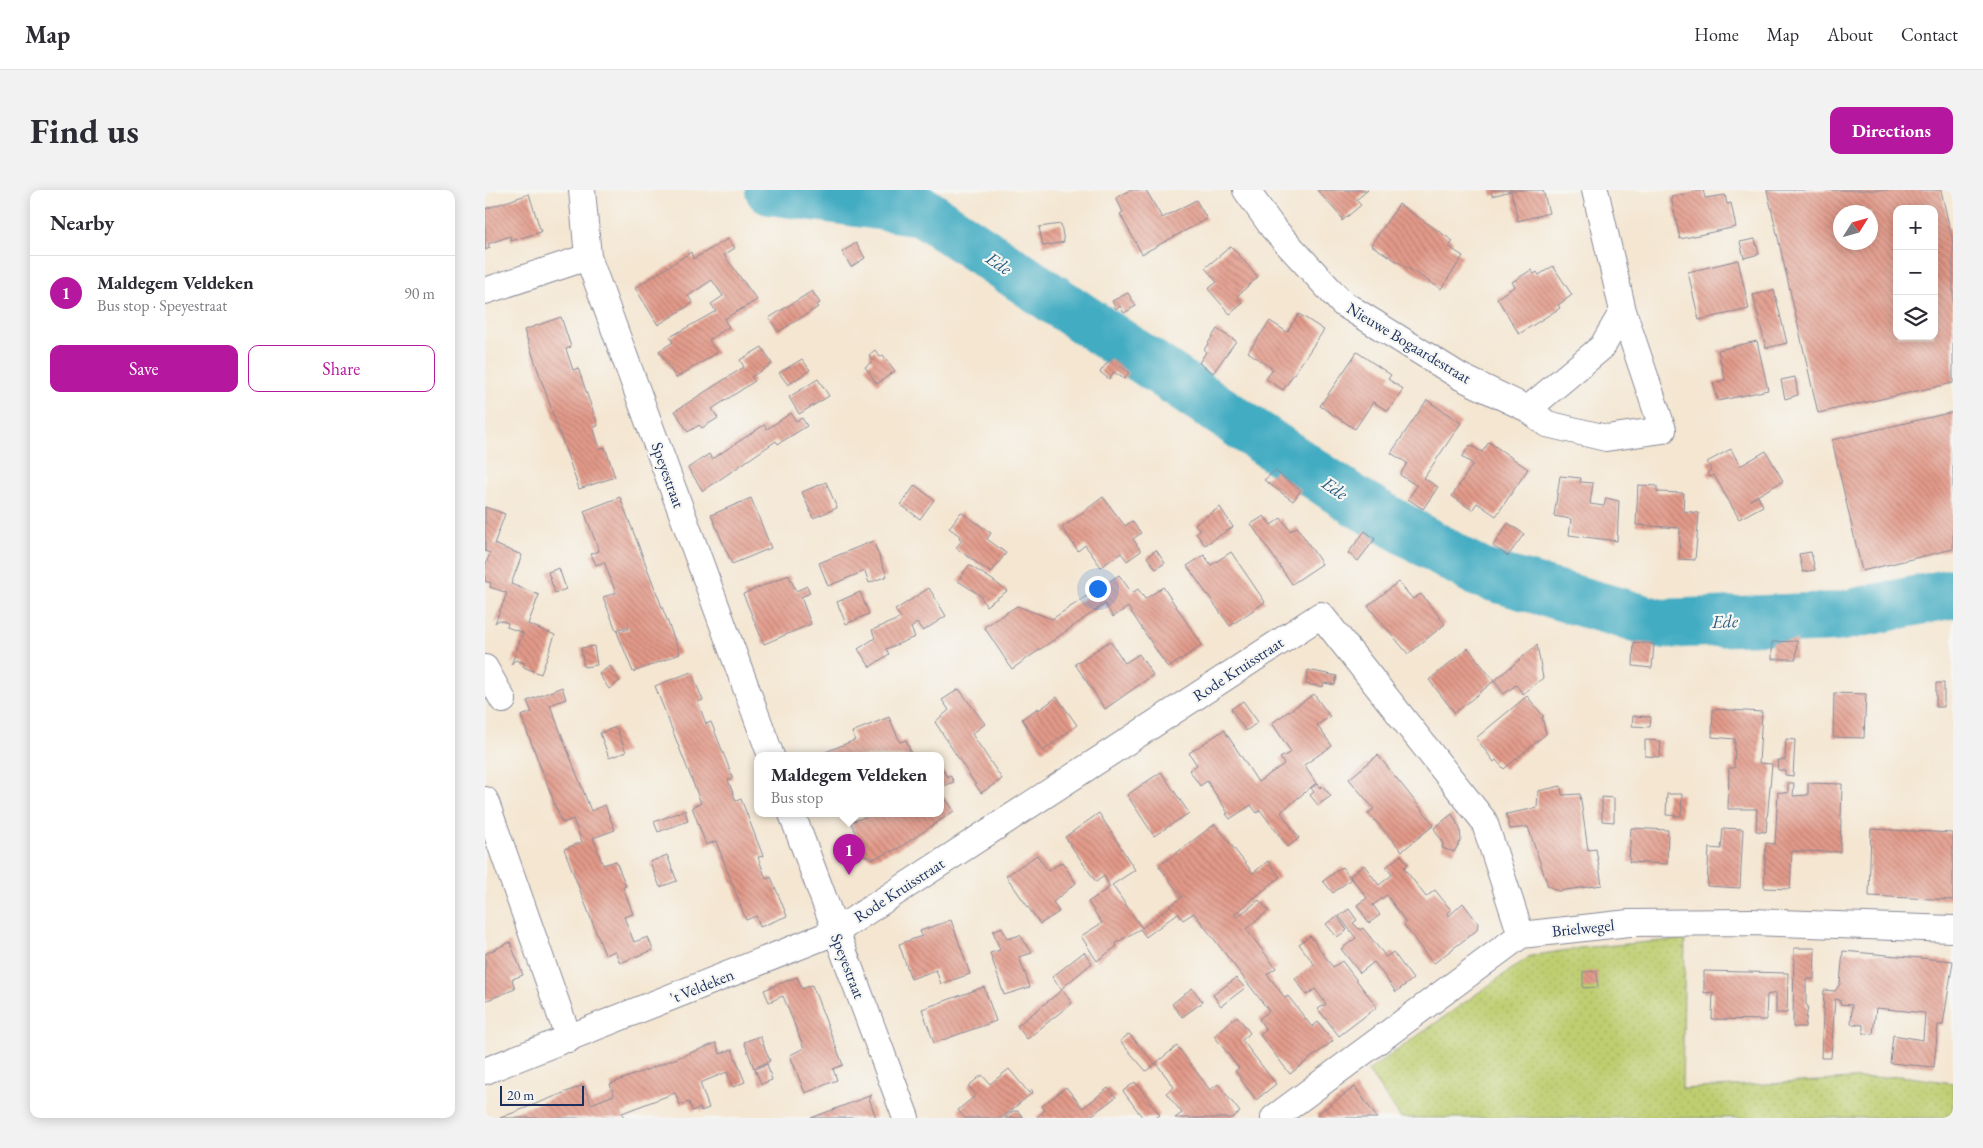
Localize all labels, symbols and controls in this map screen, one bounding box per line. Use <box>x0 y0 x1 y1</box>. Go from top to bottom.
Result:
text: Map <box>25 19 70 50</box>
text: Home <box>1694 23 1739 46</box>
text: Map <box>1767 23 1799 46</box>
text: About <box>1827 23 1873 46</box>
text: Contact <box>1901 23 1958 46</box>
button: Directions <box>1830 107 1953 154</box>
text: Find us <box>30 108 139 153</box>
north arrow <box>1833 205 1878 250</box>
map controls <box>1893 205 1938 340</box>
button: + <box>1893 205 1938 250</box>
text: Nearby <box>50 209 114 236</box>
water label: Ede <box>981 246 1017 280</box>
button: − <box>1893 250 1938 295</box>
text: Maldegem Veldeken <box>97 270 254 295</box>
text: 1 <box>62 283 70 304</box>
text: 90 m <box>404 283 435 304</box>
text: Bus stop · Speyestraat <box>97 295 227 316</box>
button: layers <box>1893 295 1938 340</box>
street label: Nieuwe Bogaardestraat <box>1343 298 1475 388</box>
button: Save <box>50 345 238 392</box>
button: Share <box>248 345 435 392</box>
street label: Speyestraat <box>646 439 690 511</box>
water label: Ede <box>1317 471 1353 505</box>
your location <box>1085 576 1111 602</box>
water label: Ede <box>1711 609 1739 633</box>
street label: Rode Kruisstraat <box>1189 632 1287 706</box>
popup <box>754 752 944 817</box>
text: Maldegem Veldeken <box>771 762 927 787</box>
text: Bus stop <box>771 787 823 808</box>
pin: 1 <box>833 834 865 875</box>
street label: Rode Kruisstraat <box>850 853 948 927</box>
street label: Brielwegel <box>1551 914 1615 942</box>
street label: Speyestraat <box>826 930 870 1002</box>
street label: 't Veldeken <box>667 963 738 1008</box>
scale bar <box>500 1083 584 1106</box>
text: 20 m <box>507 1086 534 1104</box>

